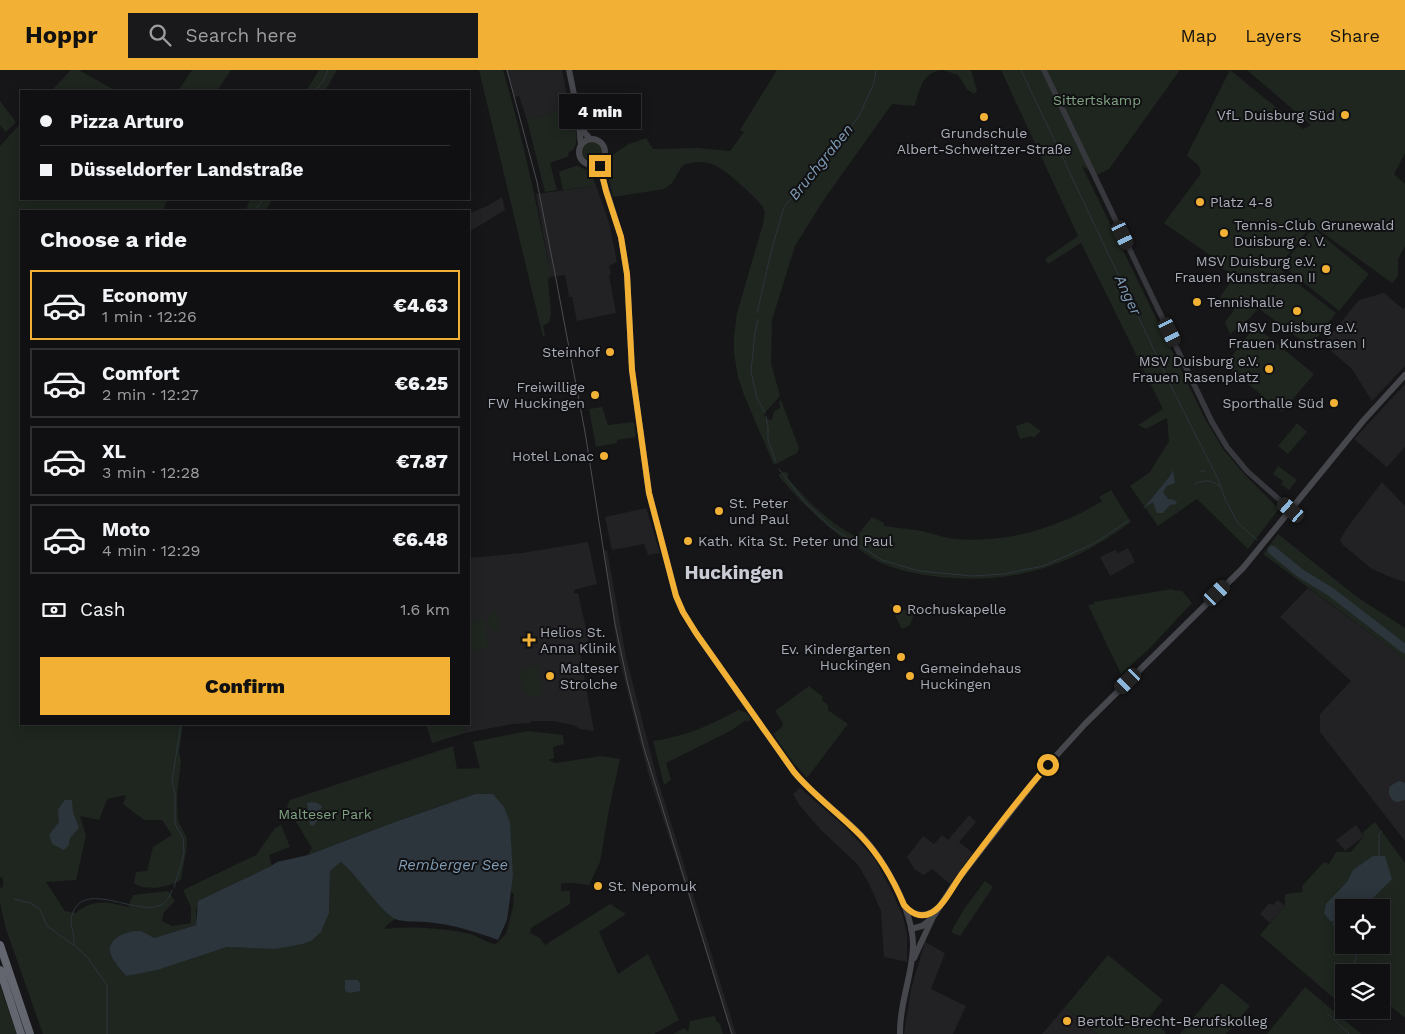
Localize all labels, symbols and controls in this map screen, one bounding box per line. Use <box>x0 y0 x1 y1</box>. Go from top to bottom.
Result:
search box <box>128 13 478 58</box>
text: Hoppr <box>25 21 98 49</box>
icon: search <box>146 21 174 49</box>
text: Search here <box>186 24 297 47</box>
text: Map <box>1180 25 1217 46</box>
text: Layers <box>1245 25 1302 46</box>
text: Share <box>1330 25 1380 46</box>
park label: Sittertskamp <box>1053 92 1141 108</box>
callout: 4 min <box>559 93 641 128</box>
text: 4 min <box>578 102 622 121</box>
place label: VfL Duisburg Süd <box>1217 107 1335 123</box>
marker: VfL Duisburg Süd <box>1339 109 1351 121</box>
text: Pizza Arturo <box>70 110 184 133</box>
marker: Grundschule Albert-Schweitzer-Straße <box>978 111 990 123</box>
water label: Bruchgraben <box>785 120 857 204</box>
place label: Grundschule Albert-Schweitzer-Straße <box>897 125 1071 157</box>
route end <box>589 155 611 177</box>
text: Düsseldorfer Landstraße <box>70 158 303 181</box>
place label: Platz 4-8 <box>1210 194 1273 210</box>
marker: Platz 4-8 <box>1194 196 1206 208</box>
place label: Tennis-Club Grunewald Duisburg e. V. <box>1234 217 1394 249</box>
car <box>1109 218 1136 252</box>
text: Choose a ride <box>40 227 187 252</box>
marker: Tennis-Club Grunewald Duisburg e. V. <box>1218 227 1230 239</box>
place label: MSV Duisburg e.V. Frauen Kunstrasen II <box>1174 253 1316 285</box>
marker: MSV Duisburg e.V. Frauen Kunstrasen II <box>1320 263 1332 275</box>
water label: Anger <box>1110 271 1146 319</box>
icon: car <box>42 283 87 328</box>
text: Economy <box>102 284 187 307</box>
text: €4.63 <box>393 294 448 317</box>
place label: Tennishalle <box>1207 294 1284 310</box>
marker: Tennishalle <box>1191 296 1203 308</box>
marker: MSV Duisburg e.V. Frauen Kunstrasen I <box>1291 305 1303 317</box>
text: 1 min · 12:26 <box>102 307 197 326</box>
car <box>1156 315 1183 349</box>
place label: MSV Duisburg e.V. Frauen Kunstrasen I <box>1228 319 1366 351</box>
place label: Steinhof <box>542 344 600 360</box>
marker: Steinhof <box>604 346 616 358</box>
place label: MSV Duisburg e.V. Frauen Rasenplatz <box>1132 353 1259 385</box>
icon: car <box>42 361 87 406</box>
text: Comfort <box>102 362 180 385</box>
marker: MSV Duisburg e.V. Frauen Rasenplatz <box>1263 363 1275 375</box>
text: €6.25 <box>395 372 448 395</box>
place label: Freiwillige FW Huckingen <box>487 379 585 411</box>
text: 2 min · 12:27 <box>102 385 199 404</box>
marker: Freiwillige FW Huckingen <box>589 389 601 401</box>
place label: Sporthalle Süd <box>1222 395 1324 411</box>
marker: Sporthalle Süd <box>1328 397 1340 409</box>
icon: car <box>42 439 87 484</box>
text: XL <box>102 440 126 463</box>
place label: Hotel Lonac <box>512 448 594 464</box>
text: €7.87 <box>396 450 448 473</box>
marker: Hotel Lonac <box>598 450 610 462</box>
text: 3 min · 12:28 <box>102 463 200 482</box>
car <box>1274 494 1307 526</box>
place label: St. Peter und Paul <box>729 495 790 527</box>
marker: St. Peter und Paul <box>713 505 725 517</box>
icon: car <box>42 517 87 562</box>
text: Moto <box>102 518 150 541</box>
text: €6.48 <box>393 528 448 551</box>
place label: Kath. Kita St. Peter und Paul <box>698 533 893 549</box>
marker: Kath. Kita St. Peter und Paul <box>682 535 694 547</box>
text: 4 min · 12:29 <box>102 541 200 560</box>
district label: Huckingen <box>684 561 784 584</box>
car <box>1201 577 1233 609</box>
icon: cash <box>40 596 68 624</box>
text: Cash <box>80 598 126 621</box>
text: 1.6 km <box>400 600 450 619</box>
place label: Rochuskapelle <box>907 601 1006 617</box>
marker: Rochuskapelle <box>891 603 903 615</box>
place label: Helios St. Anna Klinik <box>540 624 617 656</box>
marker: Helios St. Anna Klinik <box>522 633 536 647</box>
place label: Ev. Kindergarten Huckingen <box>781 641 891 673</box>
marker: Ev. Kindergarten Huckingen <box>895 651 907 663</box>
button: Confirm <box>40 657 450 715</box>
place label: Malteser Strolche <box>560 660 619 692</box>
place label: Gemeindehaus Huckingen <box>920 660 1022 692</box>
car <box>1112 665 1144 697</box>
marker: Malteser Strolche <box>544 670 556 682</box>
marker: Gemeindehaus Huckingen <box>904 670 916 682</box>
route start <box>1037 754 1059 776</box>
park label: Malteser Park <box>278 806 372 822</box>
water label: Remberger See <box>398 856 508 874</box>
place label: St. Nepomuk <box>608 878 697 894</box>
marker: St. Nepomuk <box>592 880 604 892</box>
map controls <box>1335 899 1390 1019</box>
button: locate <box>1335 899 1390 954</box>
button: layers <box>1335 964 1390 1019</box>
place label: Bertolt-Brecht-Berufskolleg <box>1077 1013 1268 1029</box>
marker: Bertolt-Brecht-Berufskolleg <box>1061 1015 1073 1027</box>

